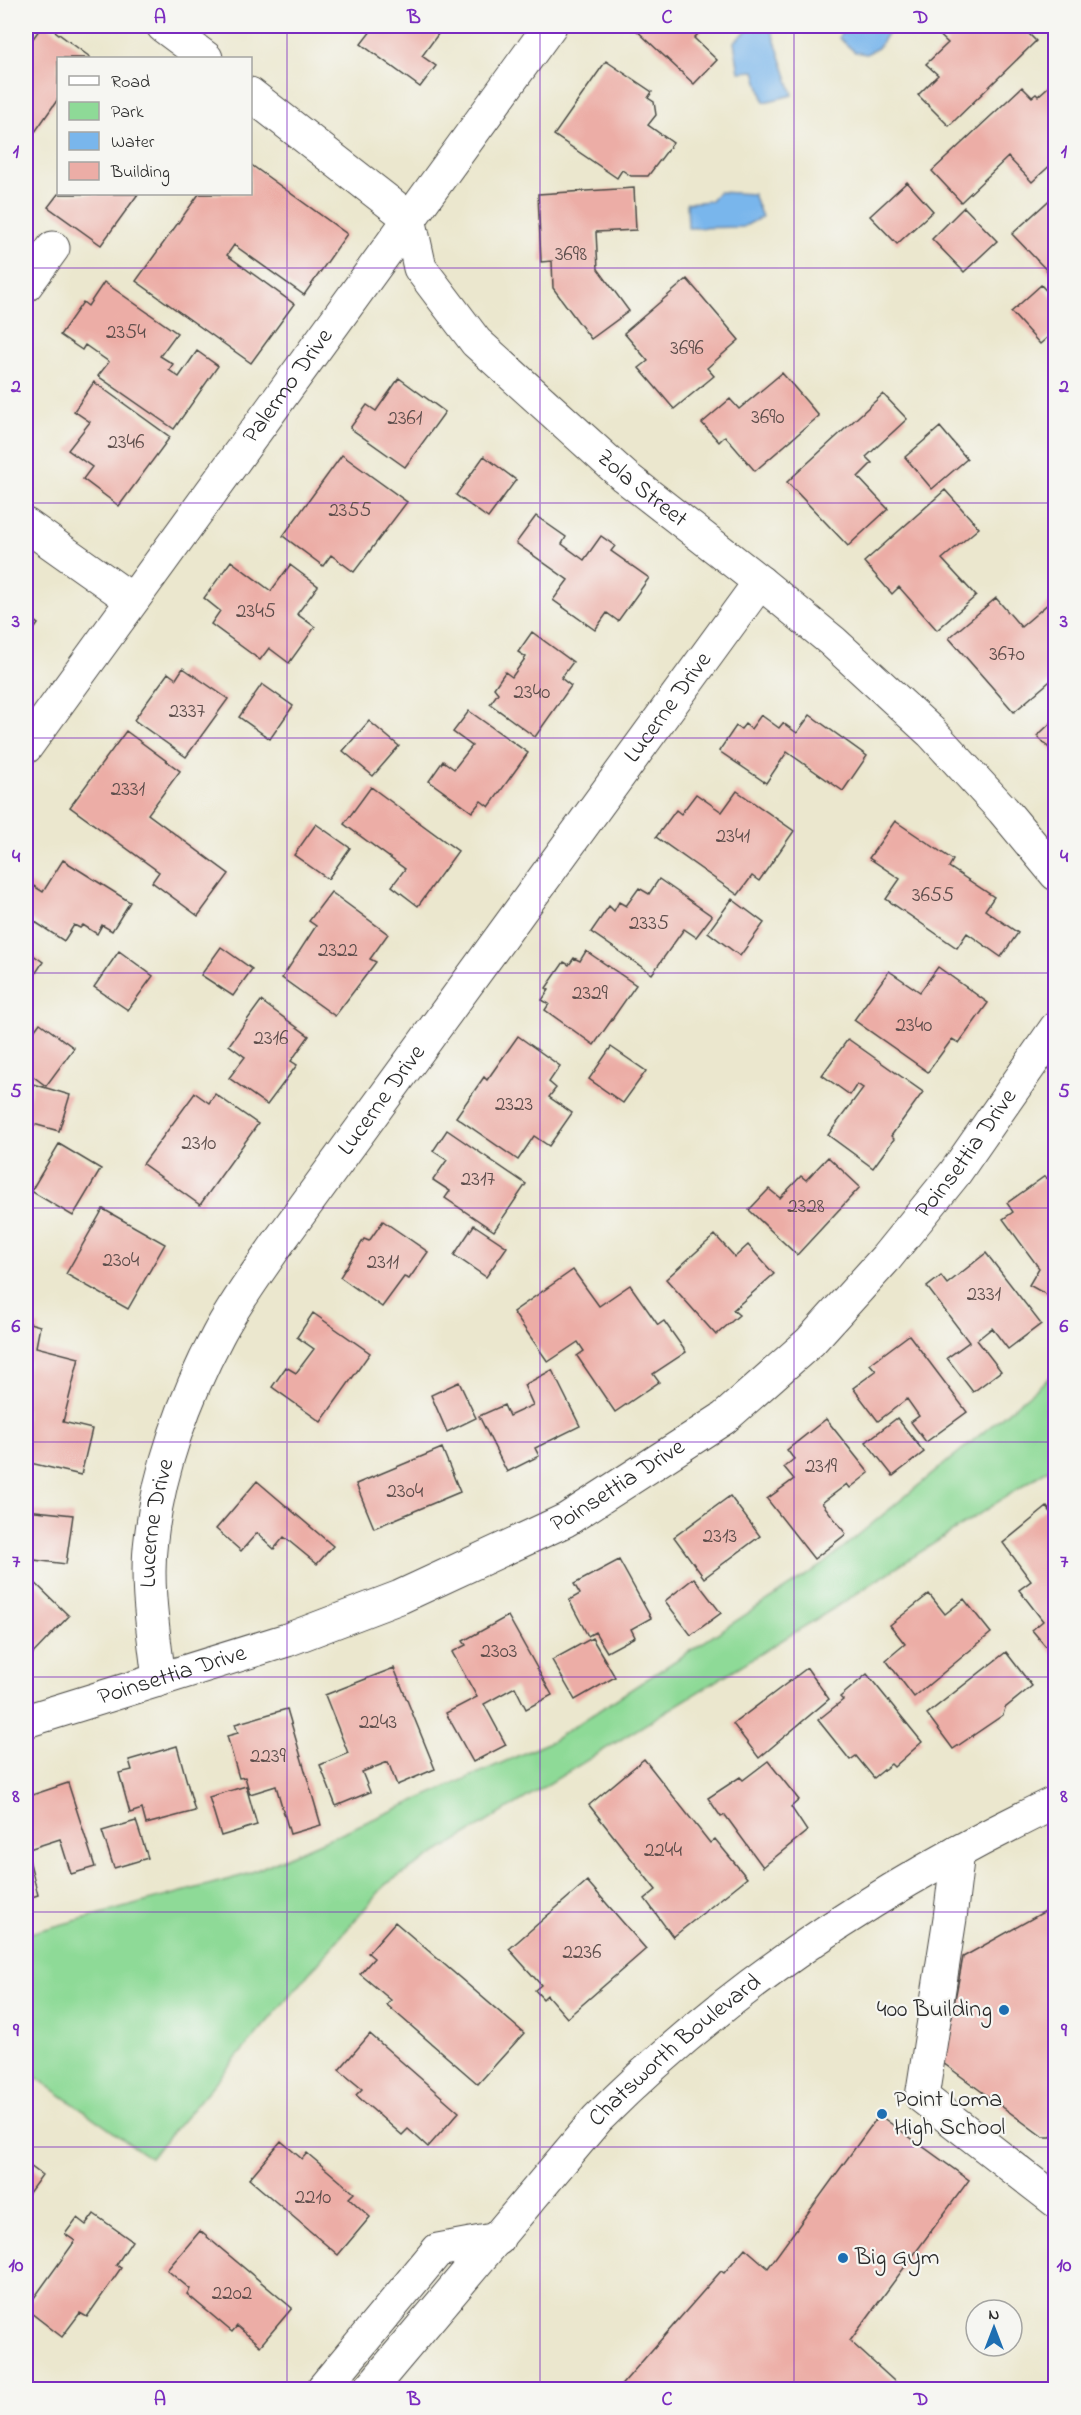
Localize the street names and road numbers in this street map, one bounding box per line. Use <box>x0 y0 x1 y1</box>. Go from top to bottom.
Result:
street label: Palermo Drive <box>234 321 342 451</box>
street label: Zola Street <box>588 441 695 537</box>
street label: Lucerne Drive <box>616 645 721 771</box>
street label: Lucerne Drive <box>330 1037 435 1163</box>
street label: Poinsettia Drive <box>907 1081 1026 1226</box>
street label: Poinsettia Drive <box>545 1430 692 1542</box>
street label: Lucerne Drive <box>132 1454 184 1588</box>
street label: Poinsettia Drive <box>94 1636 251 1715</box>
street label: Chatsworth Boulevard <box>581 1965 769 2135</box>

